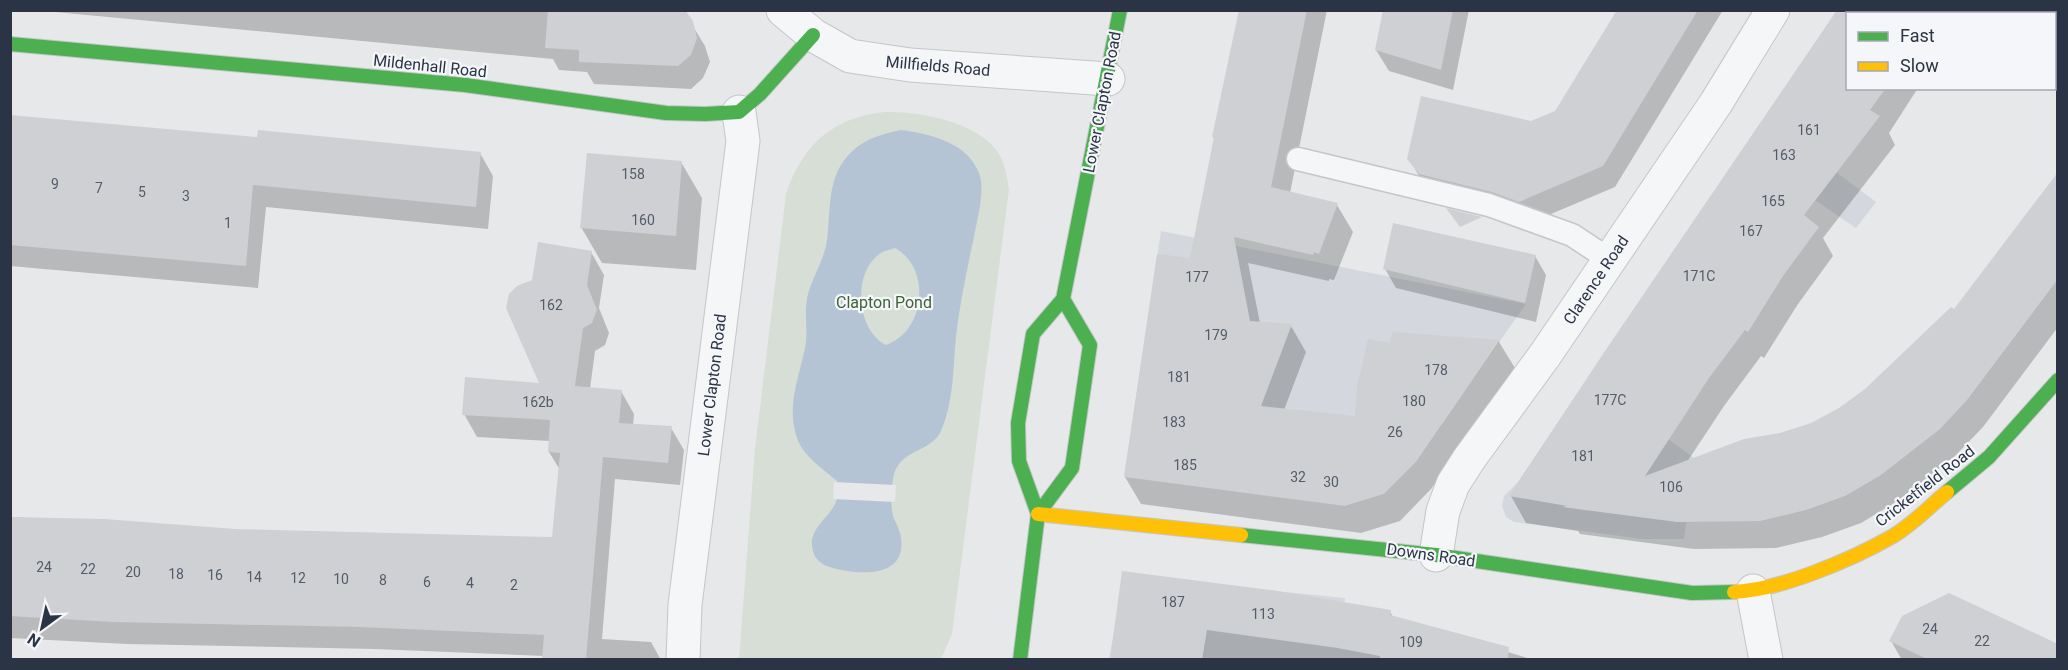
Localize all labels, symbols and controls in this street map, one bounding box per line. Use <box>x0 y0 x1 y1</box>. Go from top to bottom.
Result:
legend <box>1846 12 2056 90</box>
text: Fast <box>1900 25 1935 46</box>
street label: Lower Clapton Road <box>1079 30 1125 174</box>
street label: Mildenhall Road <box>372 51 488 81</box>
street label: Millfields Road <box>885 52 991 80</box>
text: Slow <box>1900 55 1939 76</box>
house number: 161 <box>1797 122 1821 138</box>
house number: 163 <box>1772 147 1796 163</box>
house number: 158 <box>621 166 645 182</box>
house number: 9 <box>51 176 59 192</box>
house number: 7 <box>95 180 103 196</box>
house number: 5 <box>138 184 146 200</box>
house number: 3 <box>182 188 190 204</box>
house number: 165 <box>1761 193 1785 209</box>
house number: 160 <box>631 212 655 228</box>
house number: 1 <box>224 215 232 231</box>
house number: 167 <box>1739 223 1763 239</box>
street label: Clarence Road <box>1559 232 1633 328</box>
house number: 171C <box>1683 268 1715 284</box>
house number: 177 <box>1185 269 1209 285</box>
park label: Clapton Pond <box>836 293 932 312</box>
house number: 162 <box>539 297 563 313</box>
street label: Lower Clapton Road <box>694 313 730 457</box>
house number: 179 <box>1204 327 1228 343</box>
house number: 178 <box>1424 362 1448 378</box>
house number: 181 <box>1167 369 1191 385</box>
house number: 177C <box>1594 392 1626 408</box>
house number: 180 <box>1402 393 1426 409</box>
house number: 162b <box>522 394 554 410</box>
house number: 183 <box>1162 414 1186 430</box>
house number: 26 <box>1387 424 1403 440</box>
street label: Cricketfield Road <box>1872 441 1978 531</box>
house number: 181 <box>1571 448 1595 464</box>
house number: 185 <box>1173 457 1197 473</box>
house number: 32 <box>1290 469 1306 485</box>
house number: 30 <box>1323 474 1339 490</box>
house number: 106 <box>1659 479 1683 495</box>
street label: Downs Road <box>1385 539 1477 571</box>
house number: 24 <box>36 559 52 575</box>
house number: 22 <box>80 561 96 577</box>
house number: 20 <box>125 564 141 580</box>
house number: 18 <box>168 566 184 582</box>
house number: 16 <box>207 567 223 583</box>
house number: 14 <box>246 569 262 585</box>
house number: 12 <box>290 570 306 586</box>
house number: 10 <box>333 571 349 587</box>
house number: 8 <box>379 572 387 588</box>
house number: 6 <box>423 574 431 590</box>
house number: 4 <box>466 575 474 591</box>
house number: 2 <box>510 577 518 593</box>
house number: 187 <box>1161 594 1185 610</box>
north arrow <box>12 598 72 658</box>
house number: 113 <box>1251 606 1275 622</box>
house number: 24 <box>1922 621 1938 637</box>
text: N <box>24 629 44 651</box>
house number: 22 <box>1974 633 1990 649</box>
house number: 109 <box>1399 634 1423 650</box>

